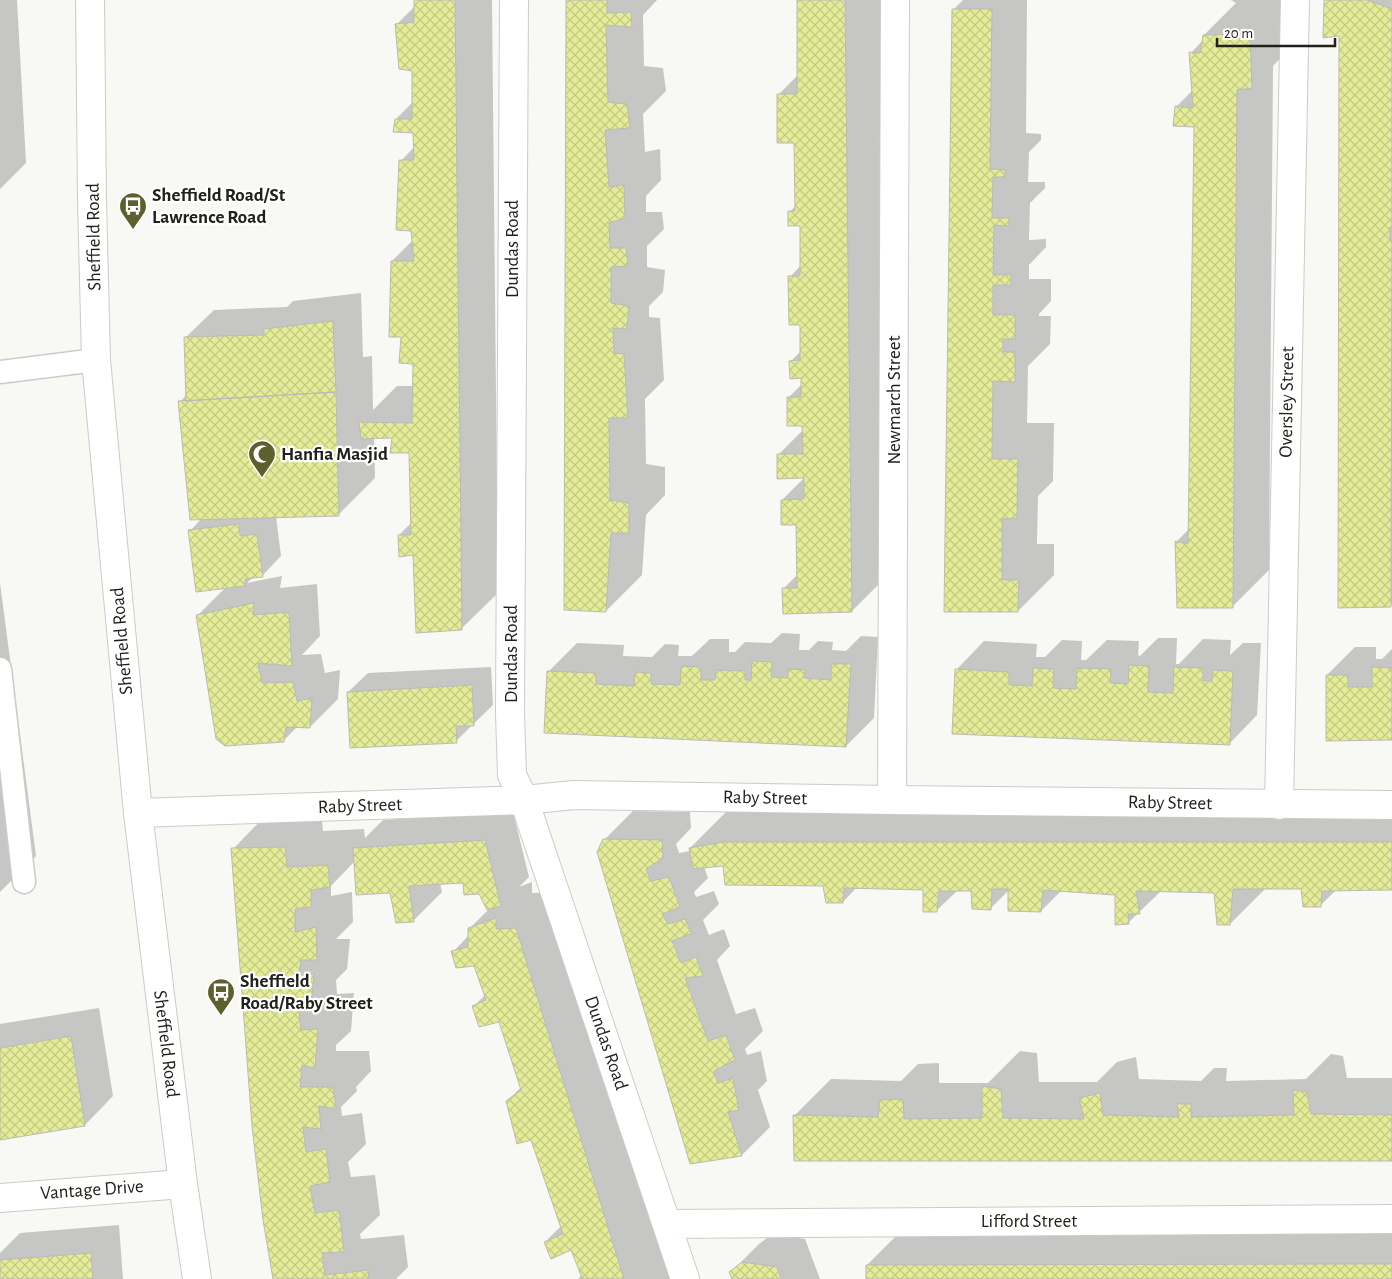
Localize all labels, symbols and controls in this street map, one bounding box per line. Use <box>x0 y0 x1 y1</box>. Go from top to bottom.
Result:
scale bar <box>1217 15 1334 47</box>
text: 20 m <box>1224 26 1253 41</box>
street label: Sheffield Road <box>84 183 104 291</box>
place label: Sheffield Road/St Lawrence Road <box>152 186 286 227</box>
bus stop icon: Sheffield Road/St Lawrence Road <box>118 191 148 230</box>
street label: Dundas Road <box>503 200 522 298</box>
street label: Newmarch Street <box>885 335 904 465</box>
street label: Oversley Street <box>1277 346 1297 458</box>
mosque icon: Hanfia Masjid <box>247 439 277 478</box>
place label: Hanfia Masjid <box>281 445 388 464</box>
street label: Sheffield Road <box>108 586 136 696</box>
street label: Dundas Road <box>502 605 521 703</box>
street label: Raby Street <box>723 788 807 808</box>
street label: Raby Street <box>1128 793 1212 813</box>
street label: Raby Street <box>317 795 403 817</box>
place label: Sheffield Road/Raby Street <box>240 972 373 1013</box>
bus stop icon: Sheffield Road/Raby Street <box>206 977 236 1016</box>
street label: Sheffield Road <box>150 989 182 1099</box>
street label: Dundas Road <box>581 994 631 1093</box>
street label: Vantage Drive <box>40 1177 144 1203</box>
street label: Lifford Street <box>981 1212 1077 1231</box>

